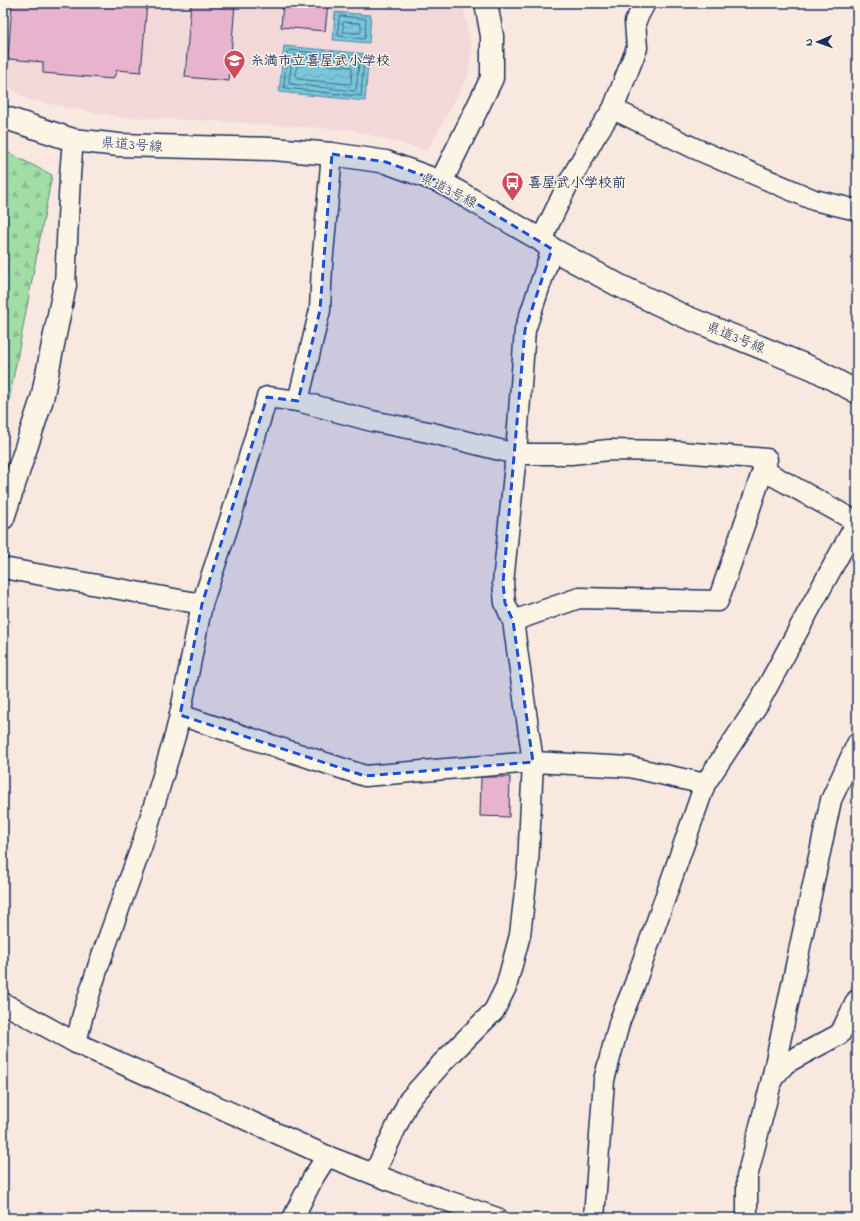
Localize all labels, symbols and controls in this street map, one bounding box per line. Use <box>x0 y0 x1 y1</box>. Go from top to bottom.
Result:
north arrow <box>798 22 838 62</box>
text: N <box>801 38 817 46</box>
school or university icon: 糸満市立喜屋武小学校 <box>221 47 247 80</box>
place label: 糸満市立喜屋武小学校 <box>250 51 390 72</box>
street label: 県道3号線 <box>100 133 163 158</box>
street label: 県道3号線 <box>416 168 481 215</box>
bus stop icon: 喜屋武小学校前 <box>500 169 526 202</box>
place label: 喜屋武小学校前 <box>528 173 626 194</box>
street label: 県道3号線 <box>703 317 768 360</box>

